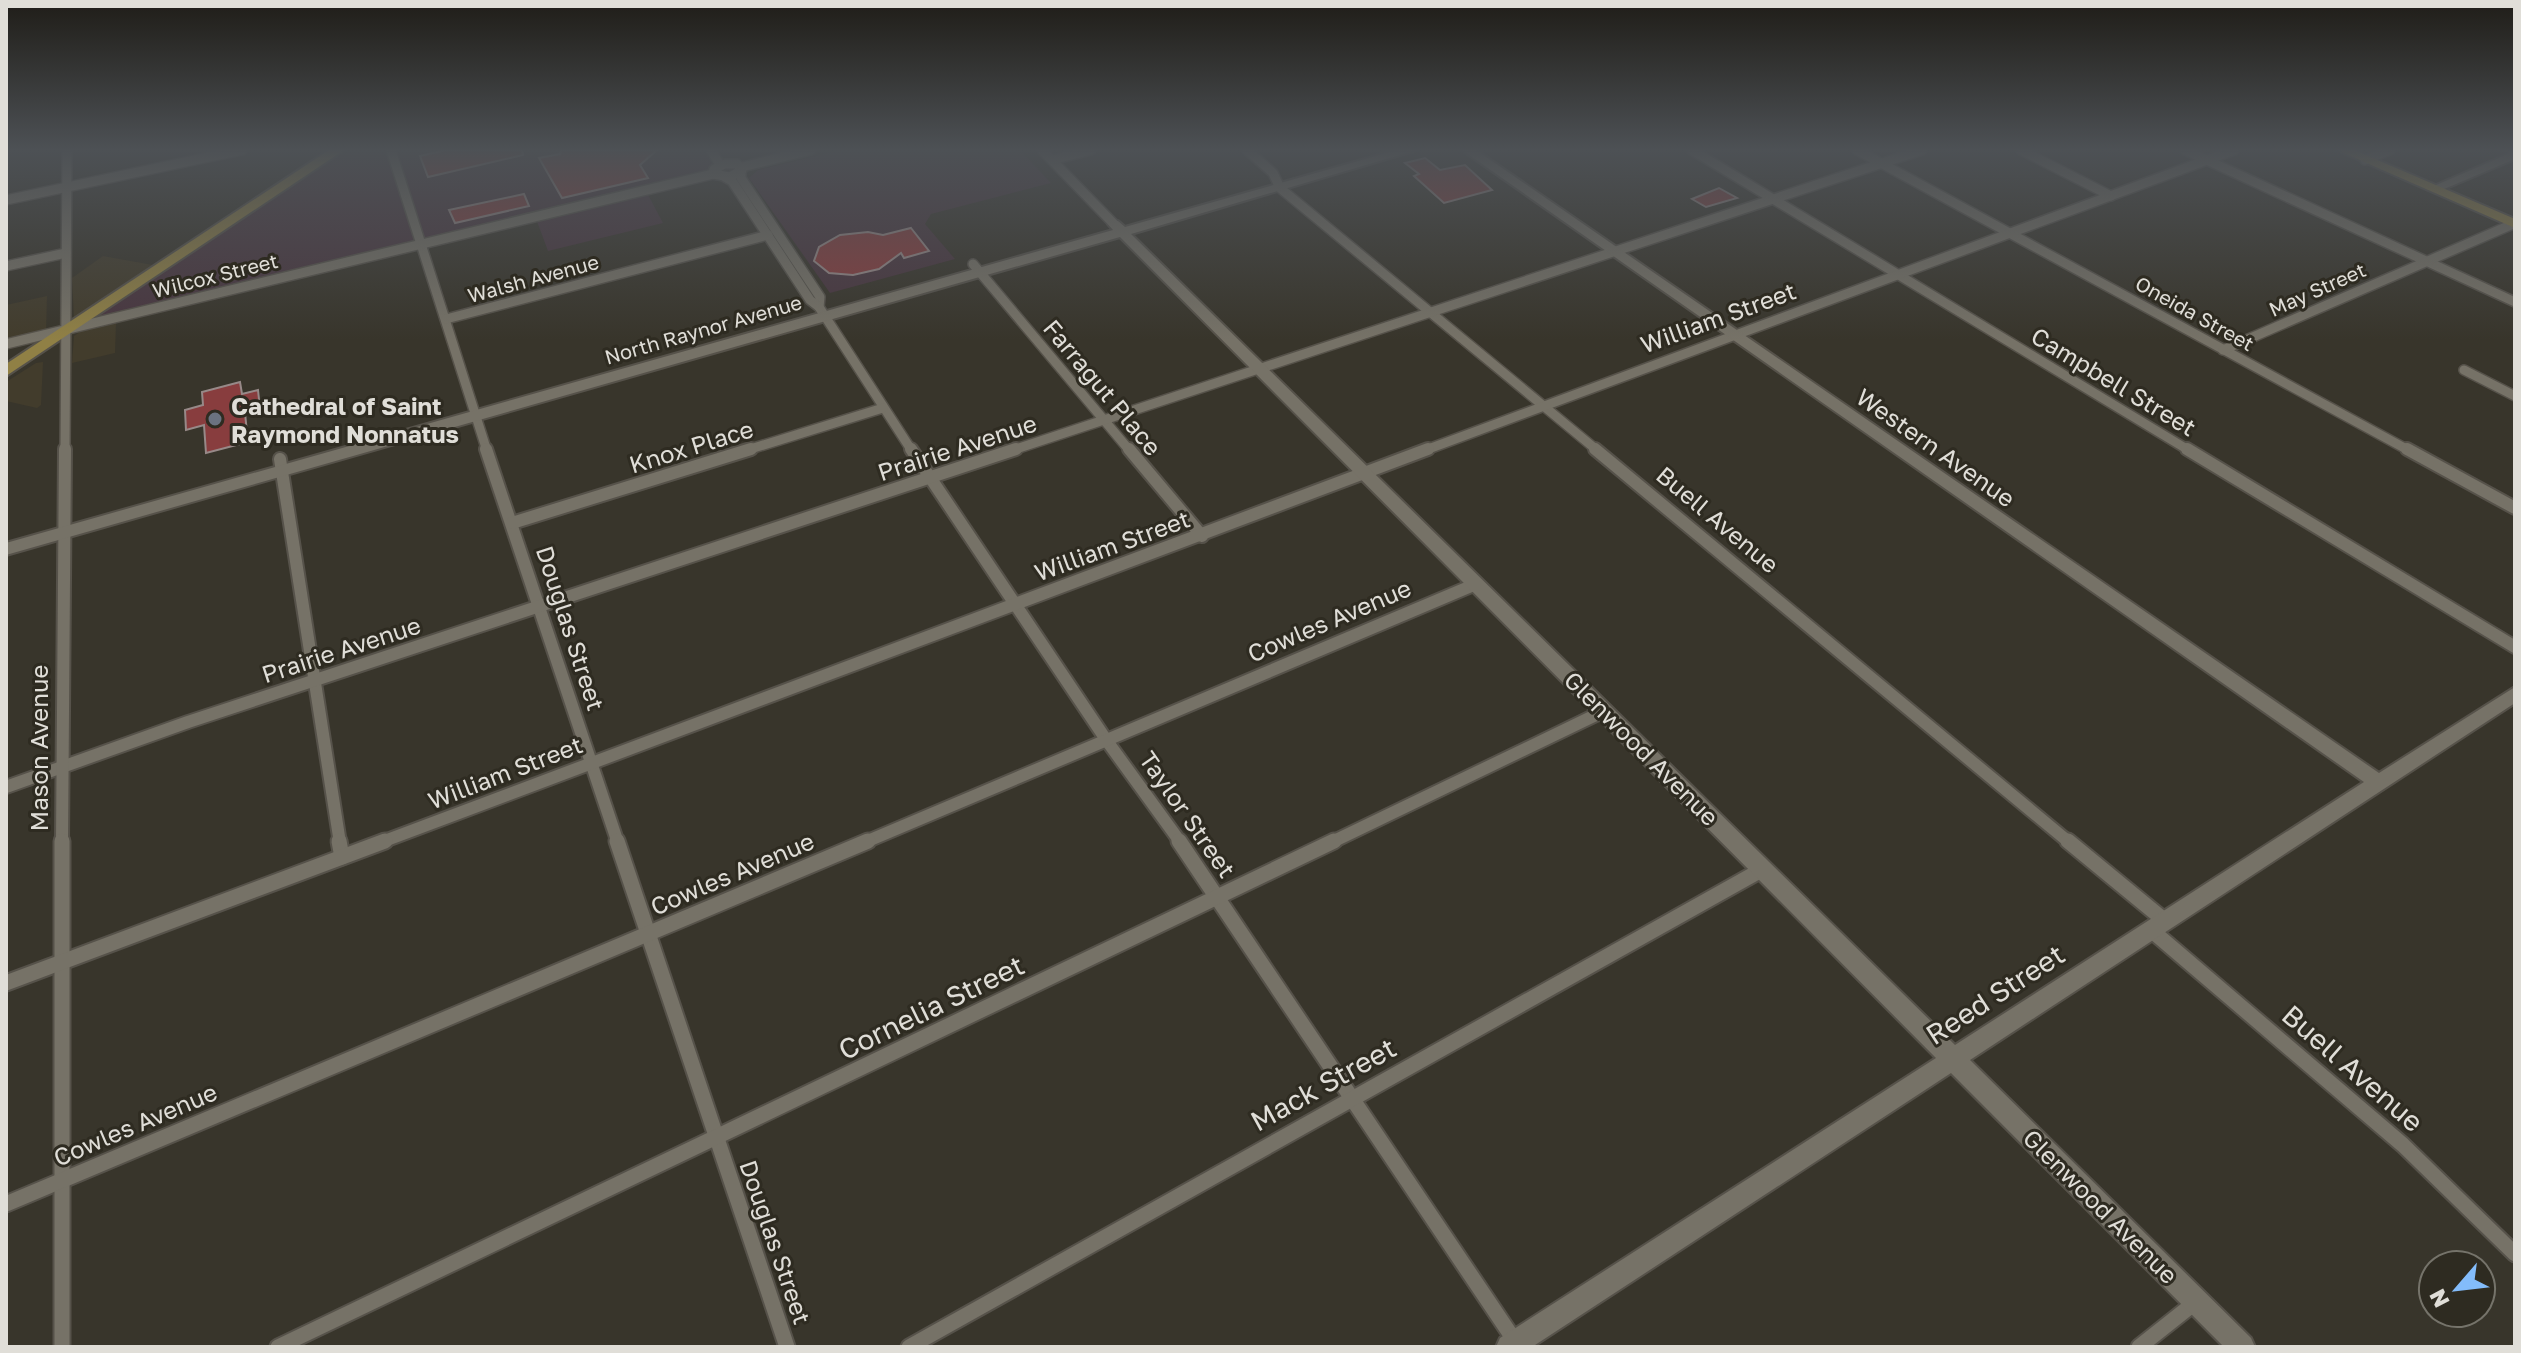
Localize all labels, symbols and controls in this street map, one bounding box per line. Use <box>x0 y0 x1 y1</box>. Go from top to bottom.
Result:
street label: Wilcox Street <box>150 248 280 302</box>
street label: Walsh Avenue <box>465 249 601 307</box>
street label: May Street <box>2265 257 2369 321</box>
street label: Oneida Street <box>2132 271 2258 355</box>
street label: William Street <box>1636 275 1800 359</box>
street label: North Raynor Avenue <box>602 289 804 369</box>
street label: Farragut Place <box>1038 313 1168 461</box>
street label: Campbell Street <box>2026 320 2202 442</box>
street label: Western Avenue <box>1851 381 2021 513</box>
place label: Cathedral of Saint Raymond Nonnatus <box>231 391 459 448</box>
street label: Prairie Avenue <box>874 408 1040 486</box>
marker: Cathedral of Saint Raymond Nonnatus <box>206 410 224 428</box>
street label: Knox Place <box>625 413 757 479</box>
street label: Buell Avenue <box>1651 459 1785 579</box>
street label: William Street <box>1030 503 1194 587</box>
street label: Douglas Street <box>531 542 611 714</box>
street label: Cowles Avenue <box>1243 573 1415 667</box>
street label: Prairie Avenue <box>258 610 424 688</box>
street label: Mason Avenue <box>24 665 53 831</box>
street label: Glenwood Avenue <box>1559 665 1725 831</box>
street label: William Street <box>424 729 586 815</box>
street label: Taylor Street <box>1134 745 1242 883</box>
street label: Cowles Avenue <box>646 826 818 920</box>
street label: Reed Street <box>1920 937 2070 1051</box>
street label: Cornelia Street <box>833 948 1029 1066</box>
street label: Buell Avenue <box>2276 998 2430 1138</box>
street label: Mack Street <box>1245 1031 1401 1137</box>
street label: Cowles Avenue <box>49 1077 221 1171</box>
street label: Glenwood Avenue <box>2018 1123 2184 1289</box>
street label: Douglas Street <box>734 1156 818 1328</box>
north arrow <box>2417 1249 2497 1329</box>
text: N <box>2423 1285 2455 1312</box>

